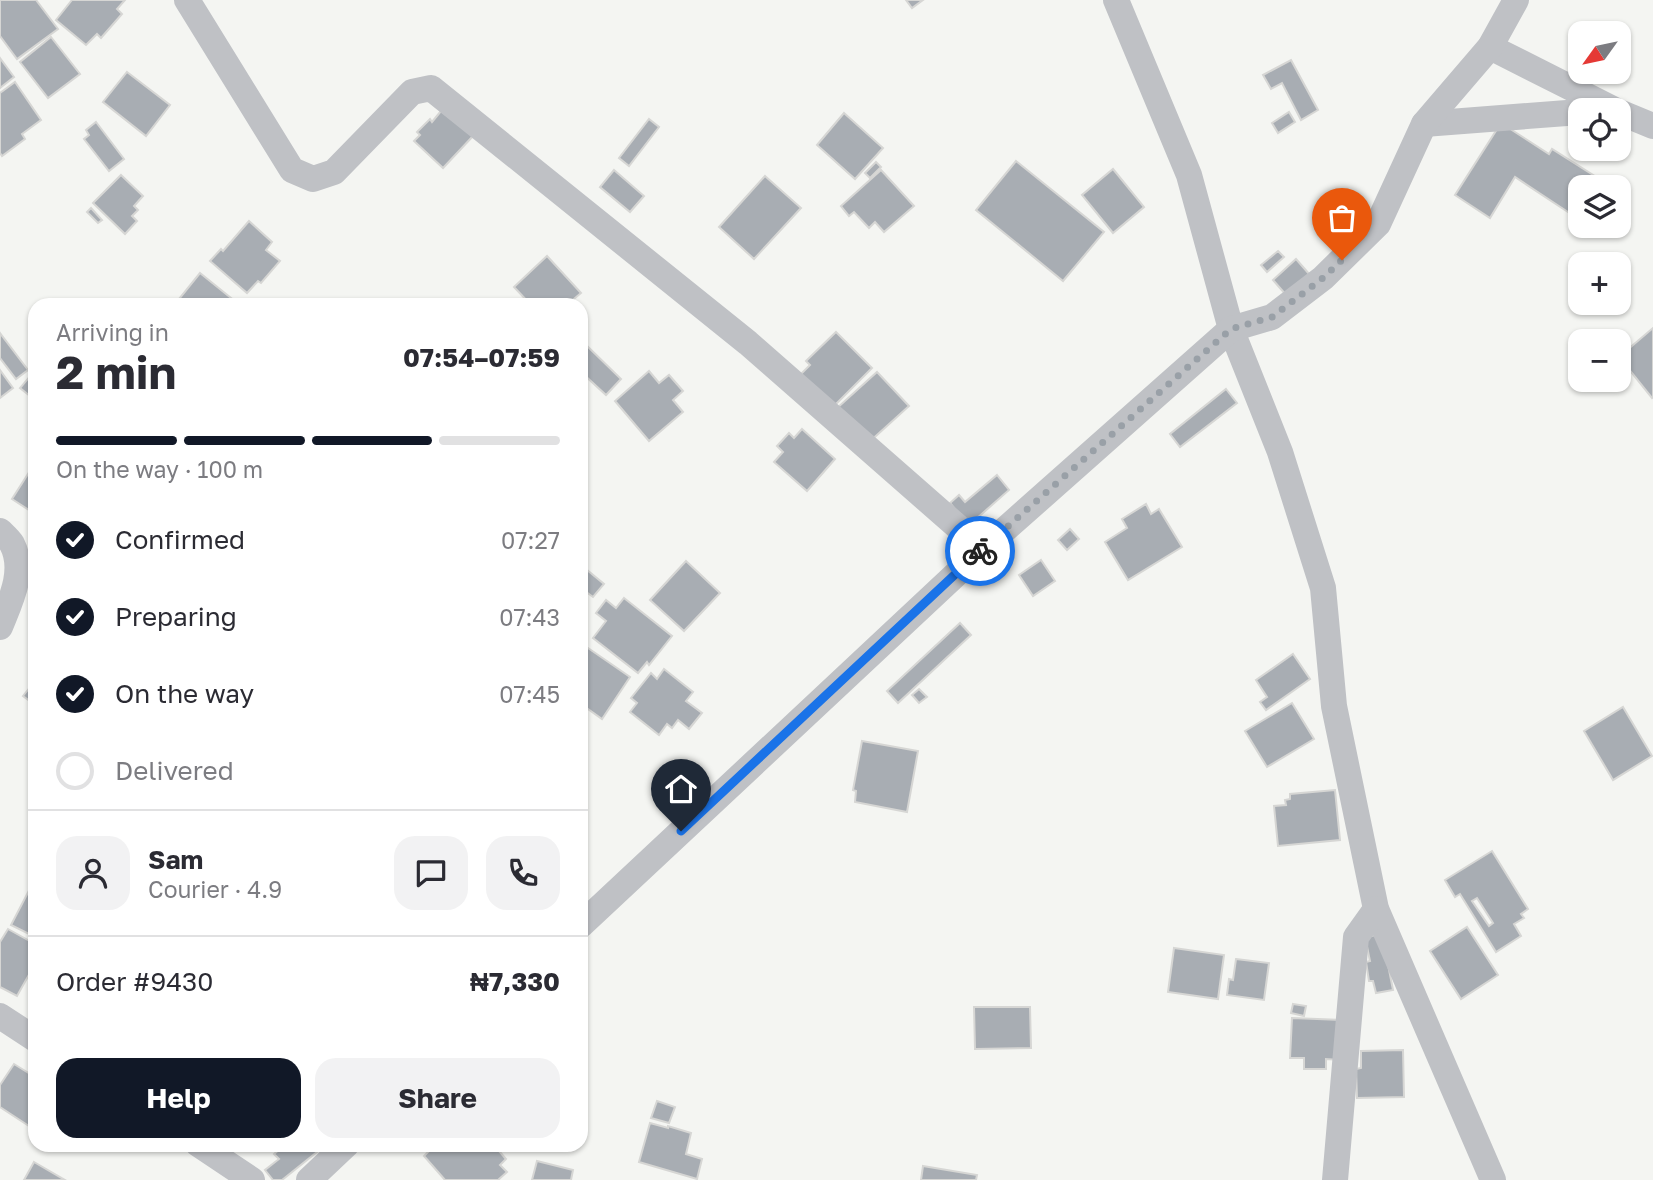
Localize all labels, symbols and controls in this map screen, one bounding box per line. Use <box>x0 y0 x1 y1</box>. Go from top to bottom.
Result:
north arrow <box>1568 21 1631 84</box>
map controls <box>1568 21 1631 392</box>
button: locate <box>1568 98 1631 161</box>
button: layers <box>1568 175 1631 238</box>
pin <box>1312 188 1372 260</box>
icon: bag <box>1323 199 1361 237</box>
button: + <box>1568 252 1631 315</box>
text: Arriving in <box>56 318 169 346</box>
button: − <box>1568 329 1631 392</box>
text: 07:54–07:59 <box>403 342 560 373</box>
text: 2 min <box>56 344 176 399</box>
text: On the way · 100 m <box>56 455 263 483</box>
courier <box>945 516 1015 586</box>
icon: check <box>56 521 94 559</box>
text: Confirmed <box>115 524 245 555</box>
text: 07:27 <box>501 526 560 554</box>
icon: bike <box>961 532 999 570</box>
icon: check <box>56 598 94 636</box>
text: Preparing <box>115 601 237 632</box>
text: 07:43 <box>499 603 560 631</box>
icon: check <box>56 675 94 713</box>
text: On the way <box>115 678 254 709</box>
text: 07:45 <box>499 680 560 708</box>
text: Delivered <box>115 755 234 786</box>
pin <box>651 759 711 831</box>
icon: home <box>662 770 700 808</box>
button: person <box>56 836 130 910</box>
button: chat <box>394 836 468 910</box>
button: phone <box>486 836 560 910</box>
text: Sam <box>148 844 203 875</box>
text: Courier · 4.9 <box>148 875 282 903</box>
text: Order #9430 <box>56 966 213 997</box>
text: ₦7,330 <box>470 966 560 997</box>
button: Help <box>56 1058 301 1138</box>
button: Share <box>315 1058 560 1138</box>

